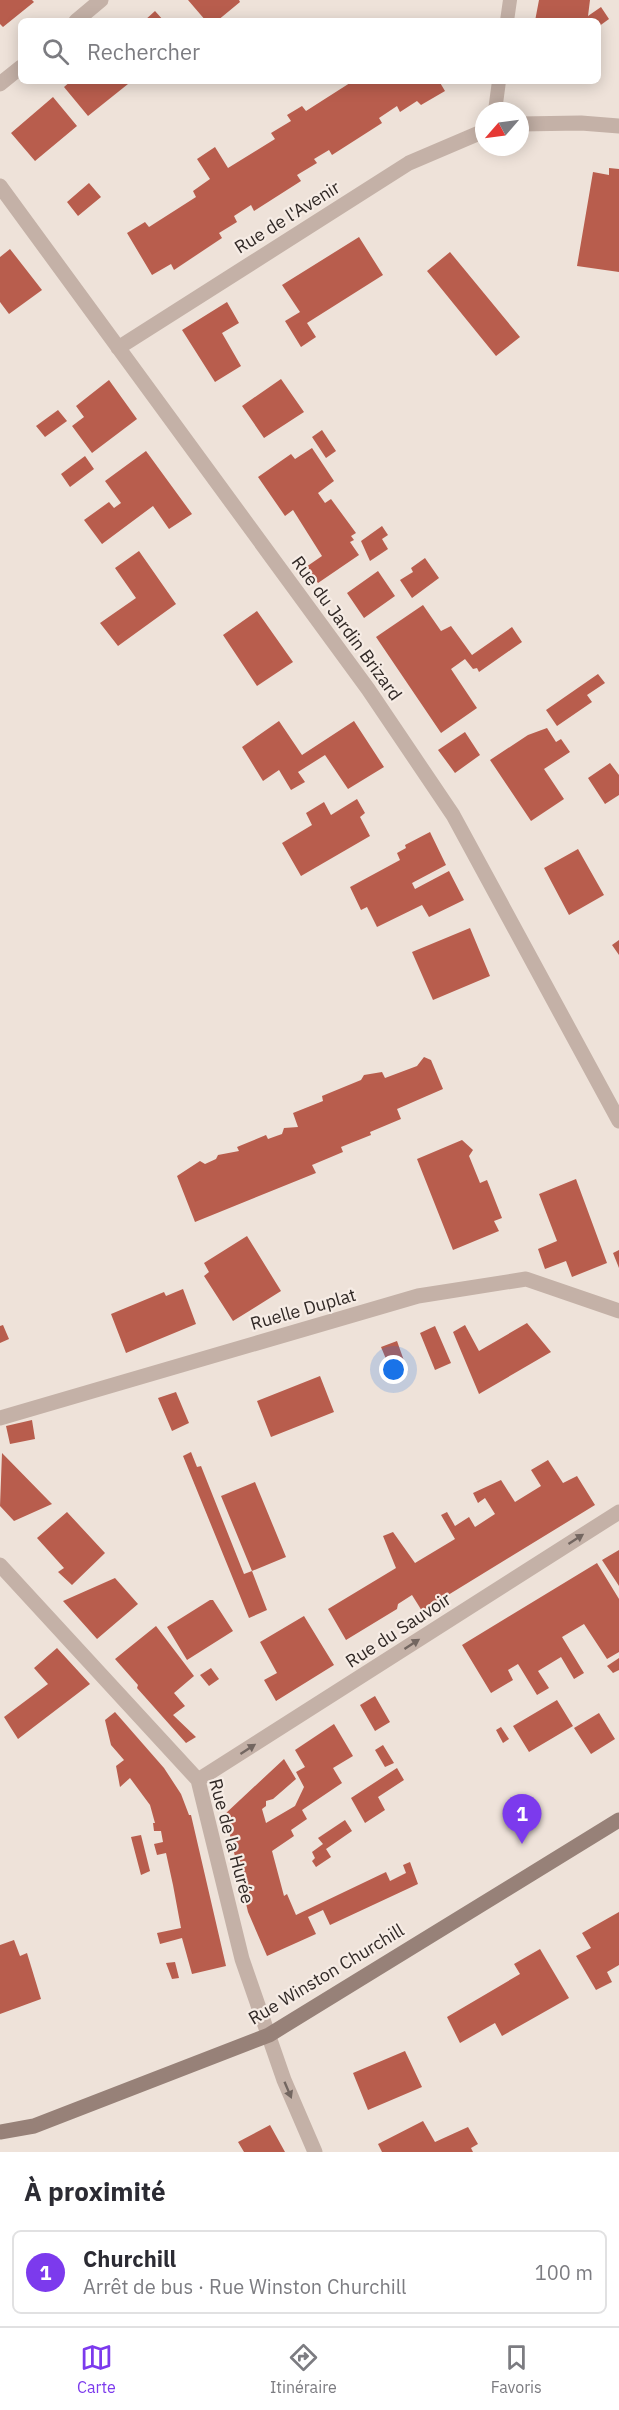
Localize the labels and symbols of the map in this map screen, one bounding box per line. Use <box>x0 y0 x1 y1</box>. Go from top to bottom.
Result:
north arrow <box>475 102 529 156</box>
street label: Rue de l'Avenir <box>230 175 344 259</box>
street label: Rue du Jardin Brizard <box>287 551 407 705</box>
street label: Ruelle Duplat <box>247 1283 359 1335</box>
your location <box>379 1355 408 1384</box>
one-way arrow <box>568 1534 585 1545</box>
street label: Rue du Sauvoir <box>341 1587 455 1673</box>
one-way arrow <box>404 1639 420 1650</box>
one-way arrow <box>239 1743 255 1755</box>
street label: Rue de la Hurée <box>204 1776 260 1906</box>
pin: 1 <box>502 1794 542 1844</box>
street label: Rue Winston Churchill <box>244 1918 408 2030</box>
one-way arrow <box>284 2081 293 2099</box>

